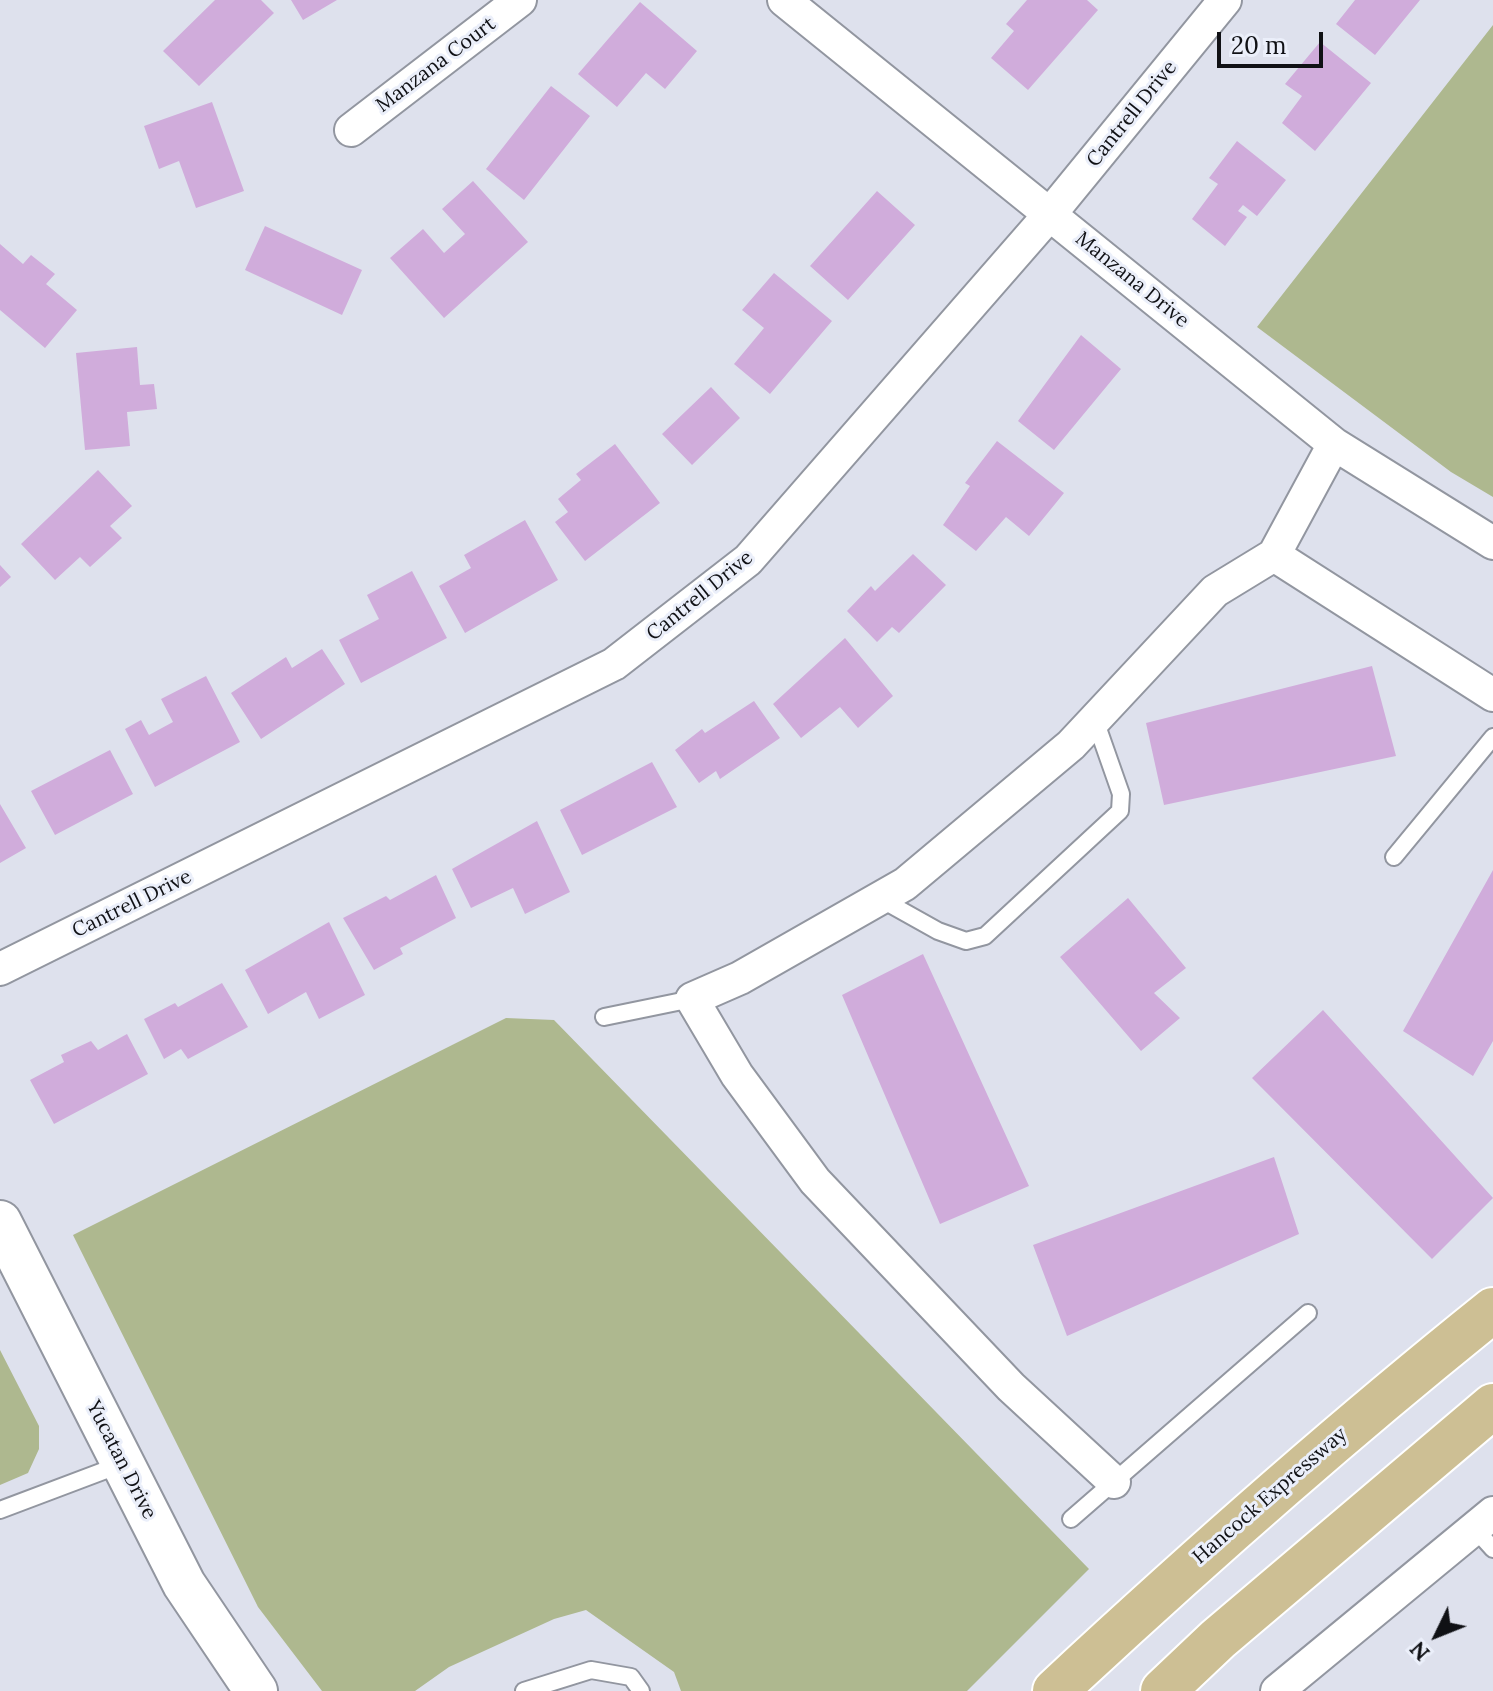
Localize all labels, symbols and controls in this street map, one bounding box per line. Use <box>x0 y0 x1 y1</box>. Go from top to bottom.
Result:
street label: Manzana Court <box>372 12 500 118</box>
scale bar <box>1221 16 1327 66</box>
text: 20 m <box>1231 30 1287 61</box>
street label: Cantrell Drive <box>1082 56 1182 172</box>
street label: Manzana Drive <box>1070 227 1194 333</box>
street label: Cantrell Drive <box>642 546 758 646</box>
street label: Cantrell Drive <box>69 865 195 943</box>
street label: Yucatan Drive <box>81 1397 161 1523</box>
street label: Hancock Expressway <box>1188 1423 1352 1569</box>
north arrow <box>1397 1595 1477 1675</box>
text: N <box>1403 1636 1435 1667</box>

